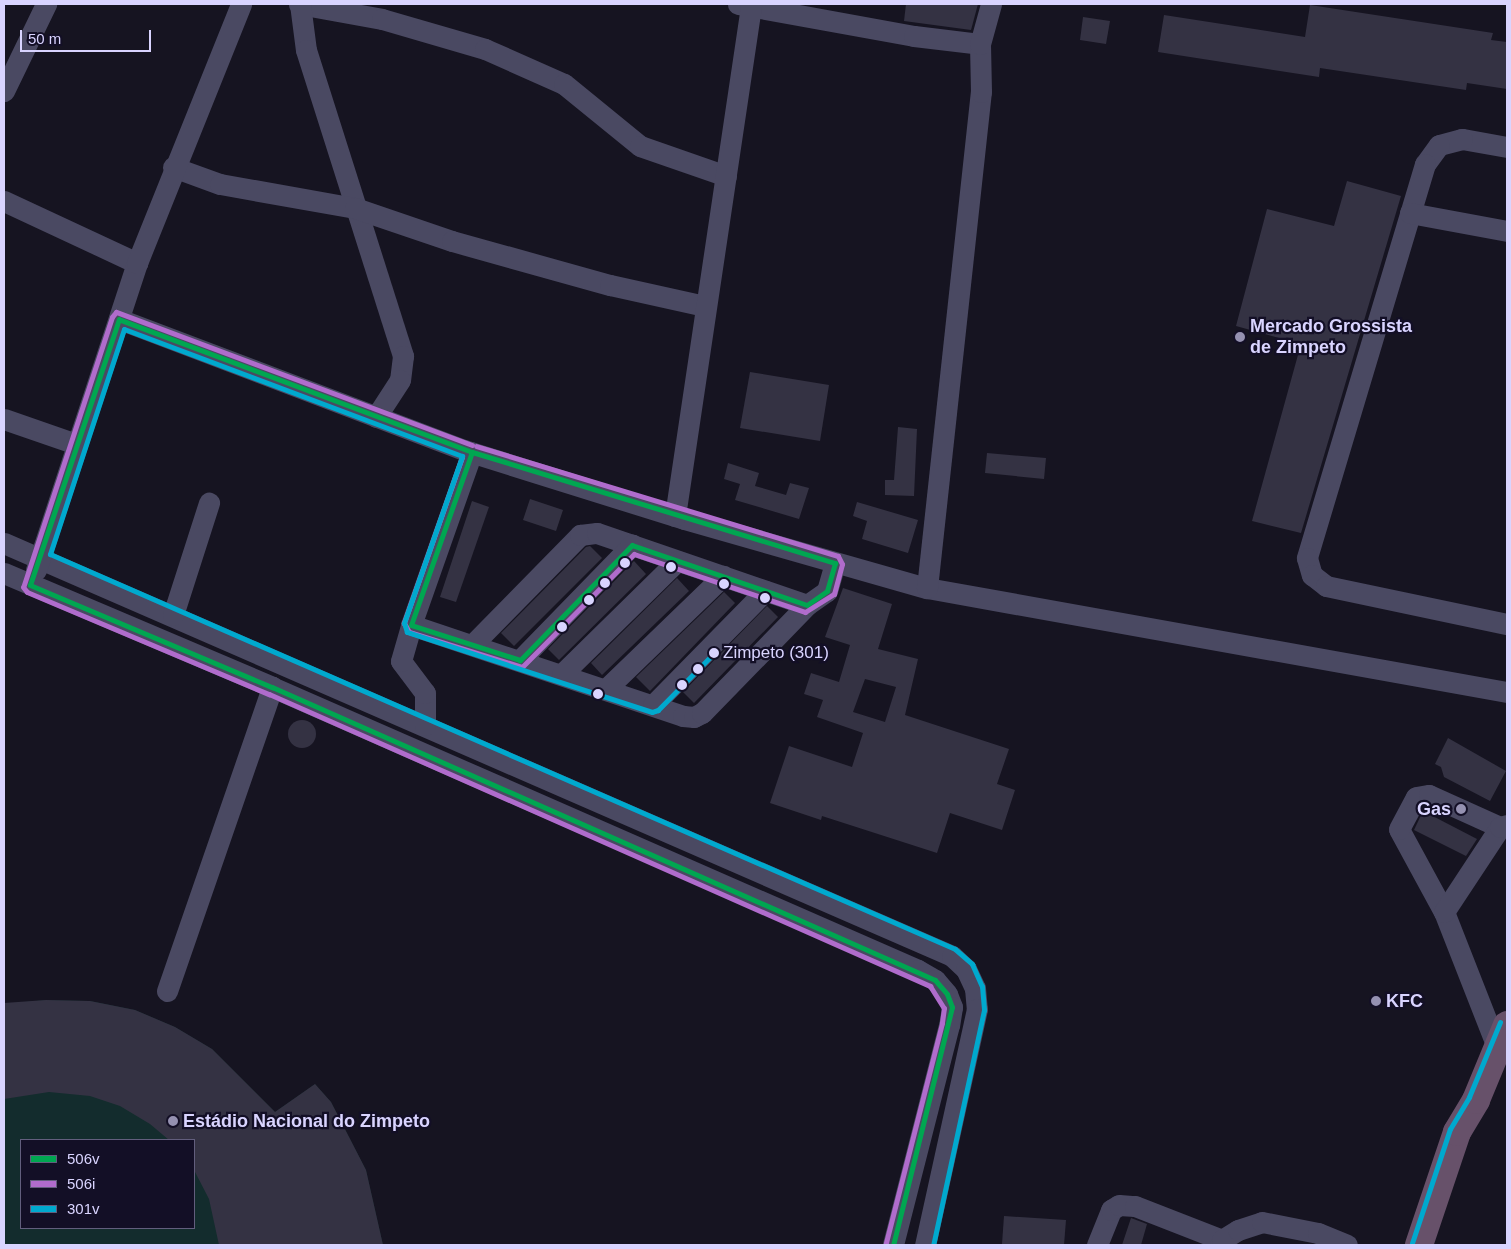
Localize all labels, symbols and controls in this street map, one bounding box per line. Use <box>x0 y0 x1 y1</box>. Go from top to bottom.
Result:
scale bar <box>22 20 154 52</box>
text: 50 m <box>28 30 61 47</box>
place label: Mercado Grossista de Zimpeto <box>1250 316 1412 358</box>
marker: Mercado Grossista de Zimpeto <box>1234 331 1246 343</box>
unlabelled marker <box>620 558 630 568</box>
unlabelled marker <box>666 562 676 572</box>
unlabelled marker <box>600 578 610 588</box>
unlabelled marker <box>719 579 729 589</box>
unlabelled marker <box>760 593 770 603</box>
unlabelled marker <box>584 595 594 605</box>
unlabelled marker <box>557 622 567 632</box>
place label: Zimpeto (301) <box>723 643 829 663</box>
marker: Zimpeto (301) <box>709 648 719 658</box>
unlabelled marker <box>693 664 703 674</box>
unlabelled marker <box>677 680 687 690</box>
unlabelled marker <box>593 689 603 699</box>
place label: Gas <box>1417 798 1451 820</box>
marker: Gas <box>1455 803 1467 815</box>
place label: KFC <box>1386 990 1423 1012</box>
marker: KFC <box>1370 995 1382 1007</box>
place label: Estádio Nacional do Zimpeto <box>183 1110 430 1132</box>
marker: Estádio Nacional do Zimpeto <box>167 1115 179 1127</box>
legend <box>20 1139 195 1229</box>
text: 506v <box>67 1150 100 1167</box>
text: 506i <box>67 1175 95 1192</box>
text: 301v <box>67 1200 100 1217</box>

